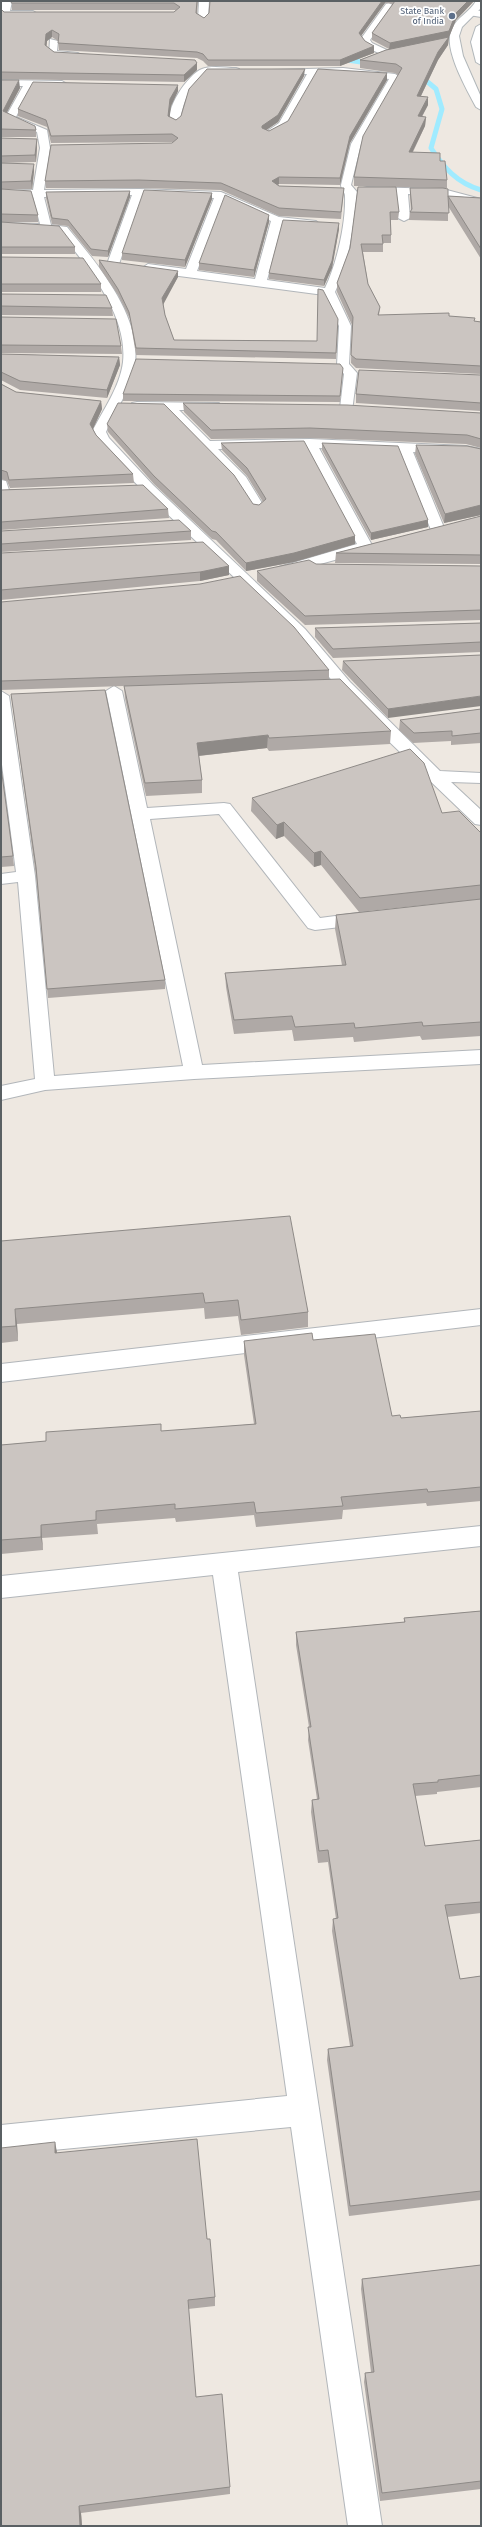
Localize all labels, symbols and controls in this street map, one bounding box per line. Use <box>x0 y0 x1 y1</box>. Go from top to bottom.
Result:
place label: State Bank of India <box>400 6 444 26</box>
marker: State Bank of India <box>447 11 457 21</box>

